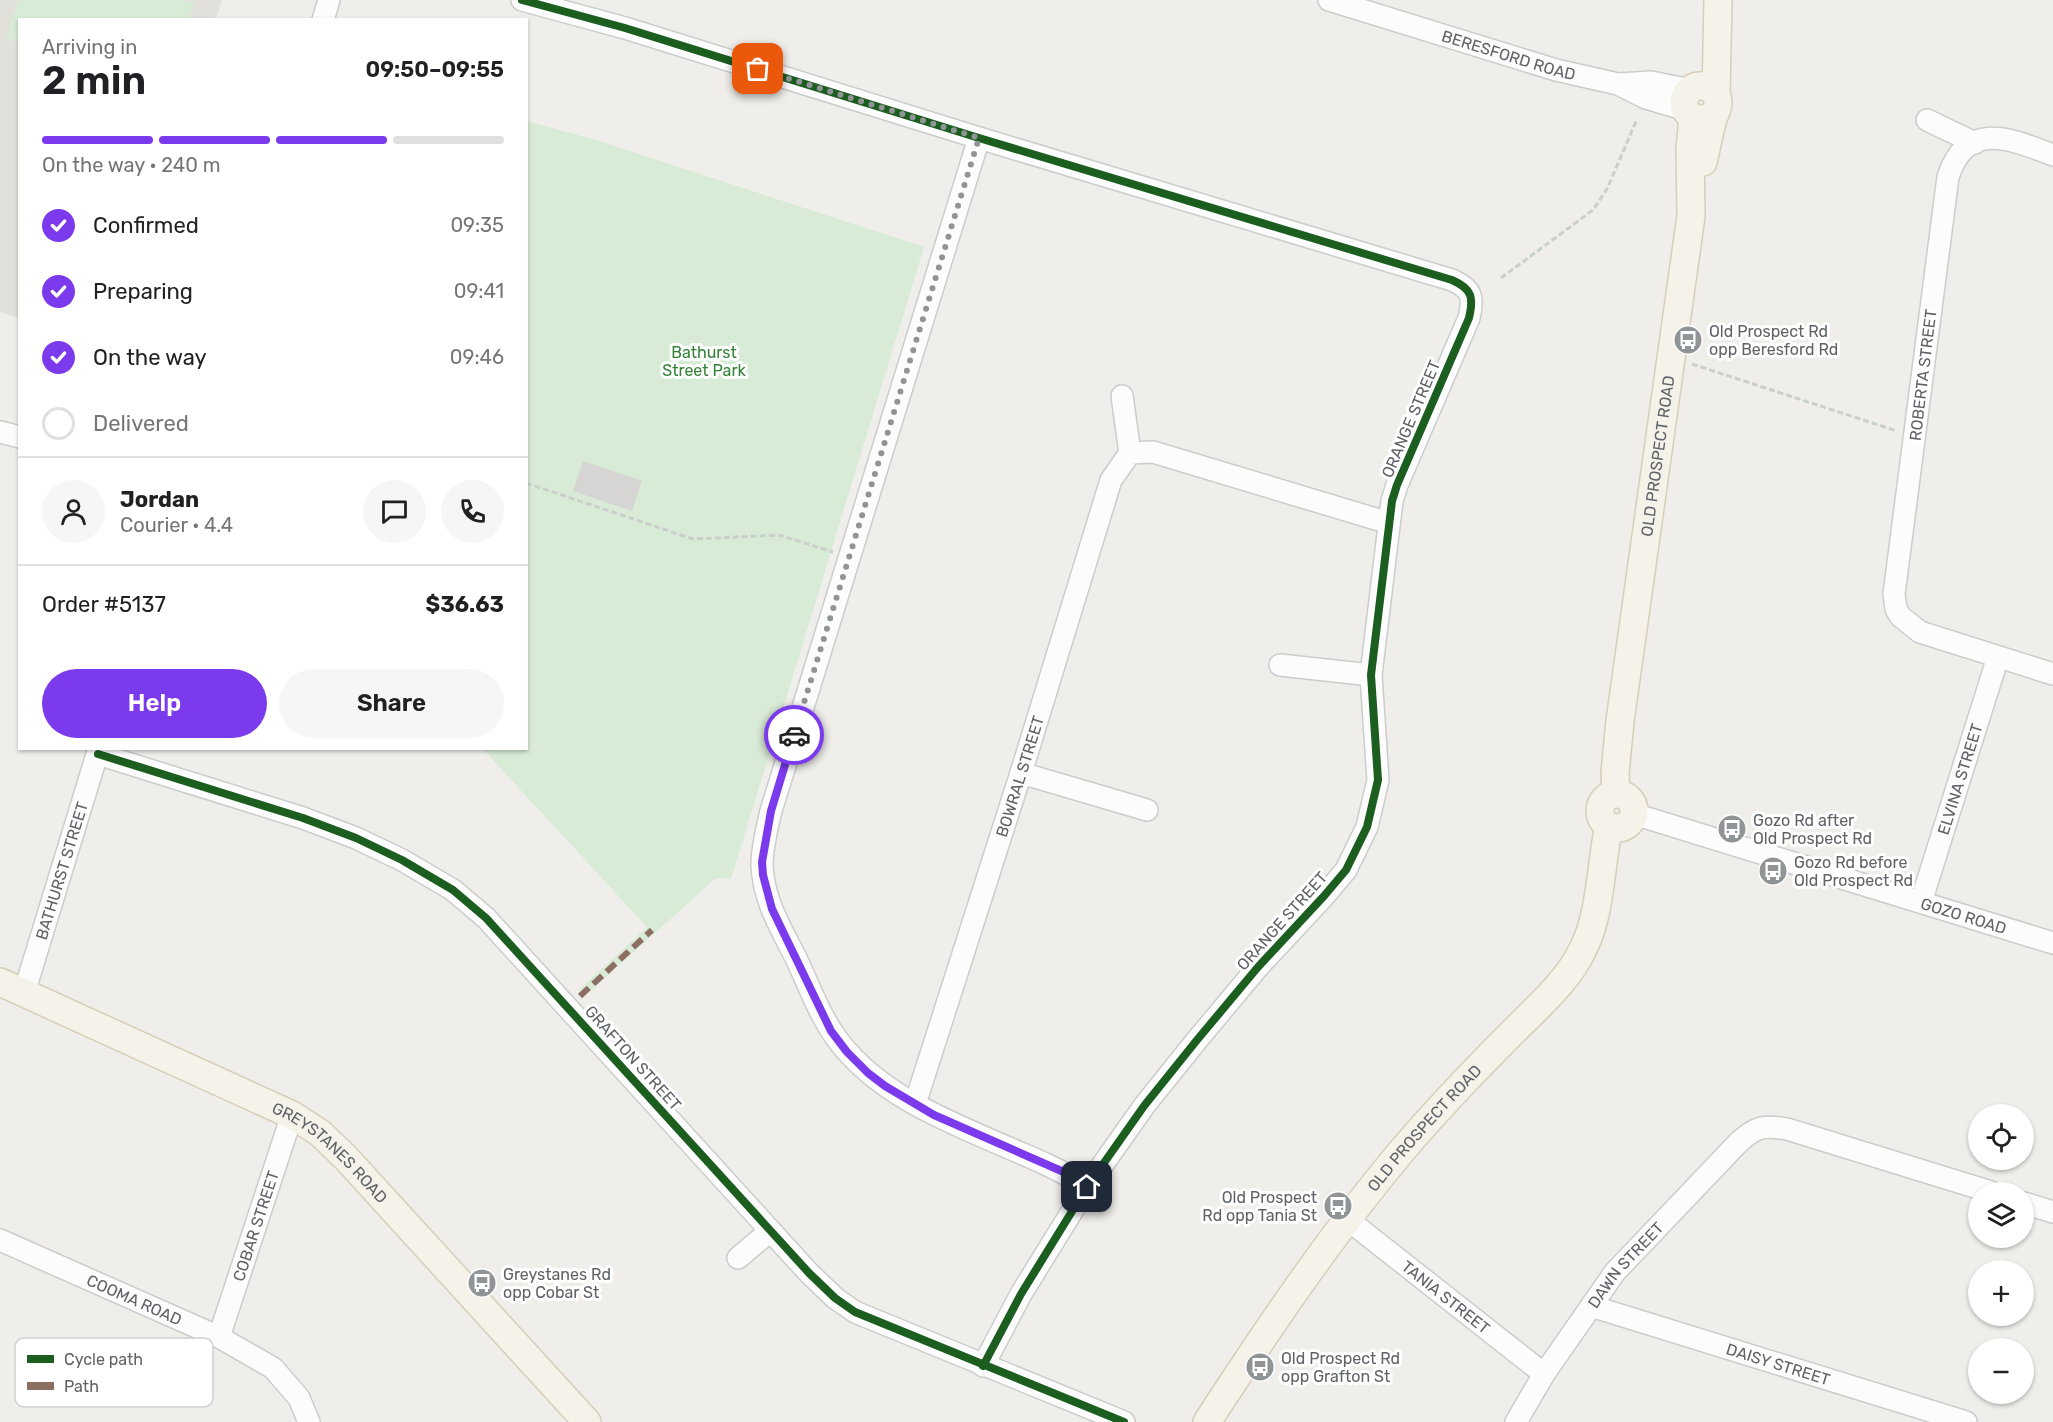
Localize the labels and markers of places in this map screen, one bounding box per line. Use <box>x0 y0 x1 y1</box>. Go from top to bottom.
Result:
pin <box>732 43 783 94</box>
place label: Old Prospect Rd opp Beresford Rd <box>1709 322 1838 359</box>
bus stop icon: Old Prospect Rd opp Beresford Rd <box>1672 324 1704 356</box>
place label: Gozo Rd after Old Prospect Rd <box>1753 811 1872 848</box>
bus stop icon: Gozo Rd after Old Prospect Rd <box>1716 813 1748 845</box>
place label: Gozo Rd before Old Prospect Rd <box>1794 853 1913 890</box>
bus stop icon: Gozo Rd before Old Prospect Rd <box>1757 855 1789 887</box>
pin <box>1061 1161 1112 1212</box>
place label: Old Prospect Rd opp Tania St <box>1202 1188 1317 1225</box>
bus stop icon: Old Prospect Rd opp Tania St <box>1322 1190 1354 1222</box>
place label: Greystanes Rd opp Cobar St <box>503 1265 611 1302</box>
bus stop icon: Greystanes Rd opp Cobar St <box>466 1267 498 1299</box>
place label: Old Prospect Rd opp Grafton St <box>1281 1349 1400 1386</box>
bus stop icon: Old Prospect Rd opp Grafton St <box>1244 1351 1276 1383</box>

